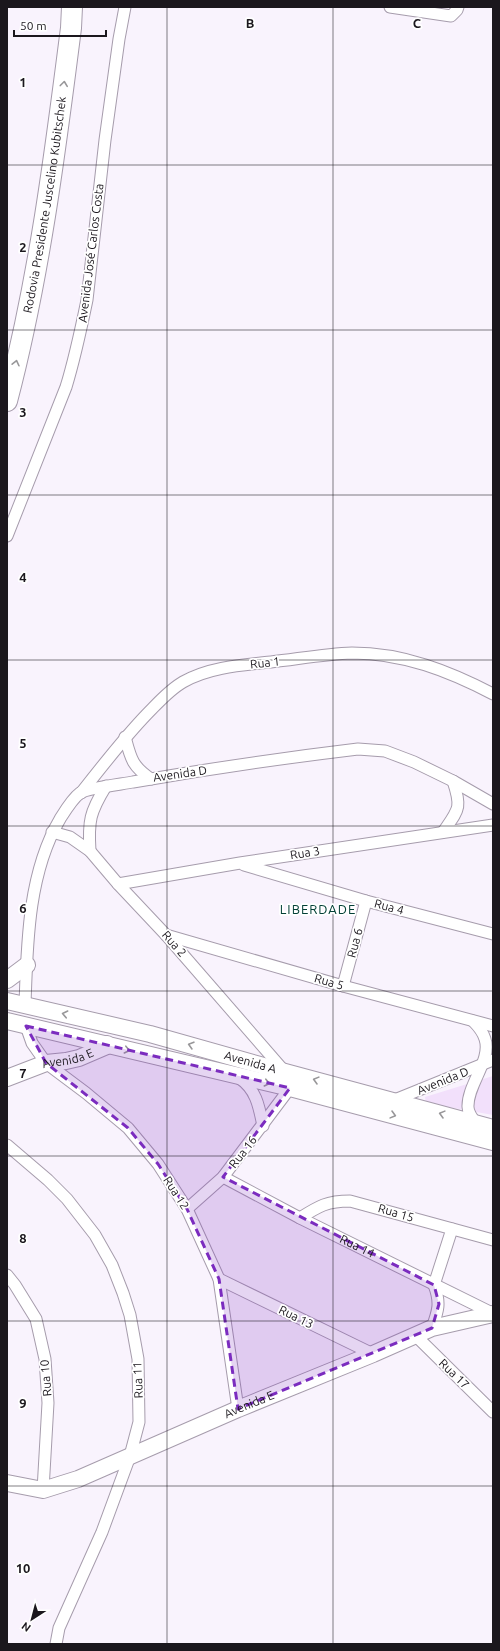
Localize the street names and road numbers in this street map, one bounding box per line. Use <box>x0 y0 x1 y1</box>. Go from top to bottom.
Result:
street label: Rodovia Presidente Juscelino Kubitschek <box>21 96 68 314</box>
street label: Avenida José Carlos Costa <box>76 183 105 323</box>
street label: Rua 1 <box>249 654 281 671</box>
street label: Avenida D <box>152 763 208 784</box>
street label: Rua 3 <box>289 844 321 861</box>
street label: Rua 4 <box>373 896 406 917</box>
street label: Rua 6 <box>344 926 365 959</box>
street label: Rua 2 <box>160 928 189 959</box>
street label: Rua 5 <box>313 971 345 992</box>
street label: Avenida E <box>40 1046 95 1070</box>
street label: Avenida A <box>223 1048 278 1075</box>
street label: Avenida D <box>415 1064 470 1097</box>
street label: Rua 16 <box>226 1133 259 1170</box>
street label: Rua 12 <box>161 1174 192 1212</box>
street label: Rua 15 <box>377 1201 416 1224</box>
street label: Rua 14 <box>338 1232 377 1260</box>
street label: Rua 13 <box>277 1303 316 1330</box>
street label: Rua 17 <box>437 1356 472 1391</box>
street label: Rua 10 <box>37 1359 54 1397</box>
street label: Rua 11 <box>130 1361 145 1399</box>
street label: Avenida E <box>222 1388 276 1420</box>

